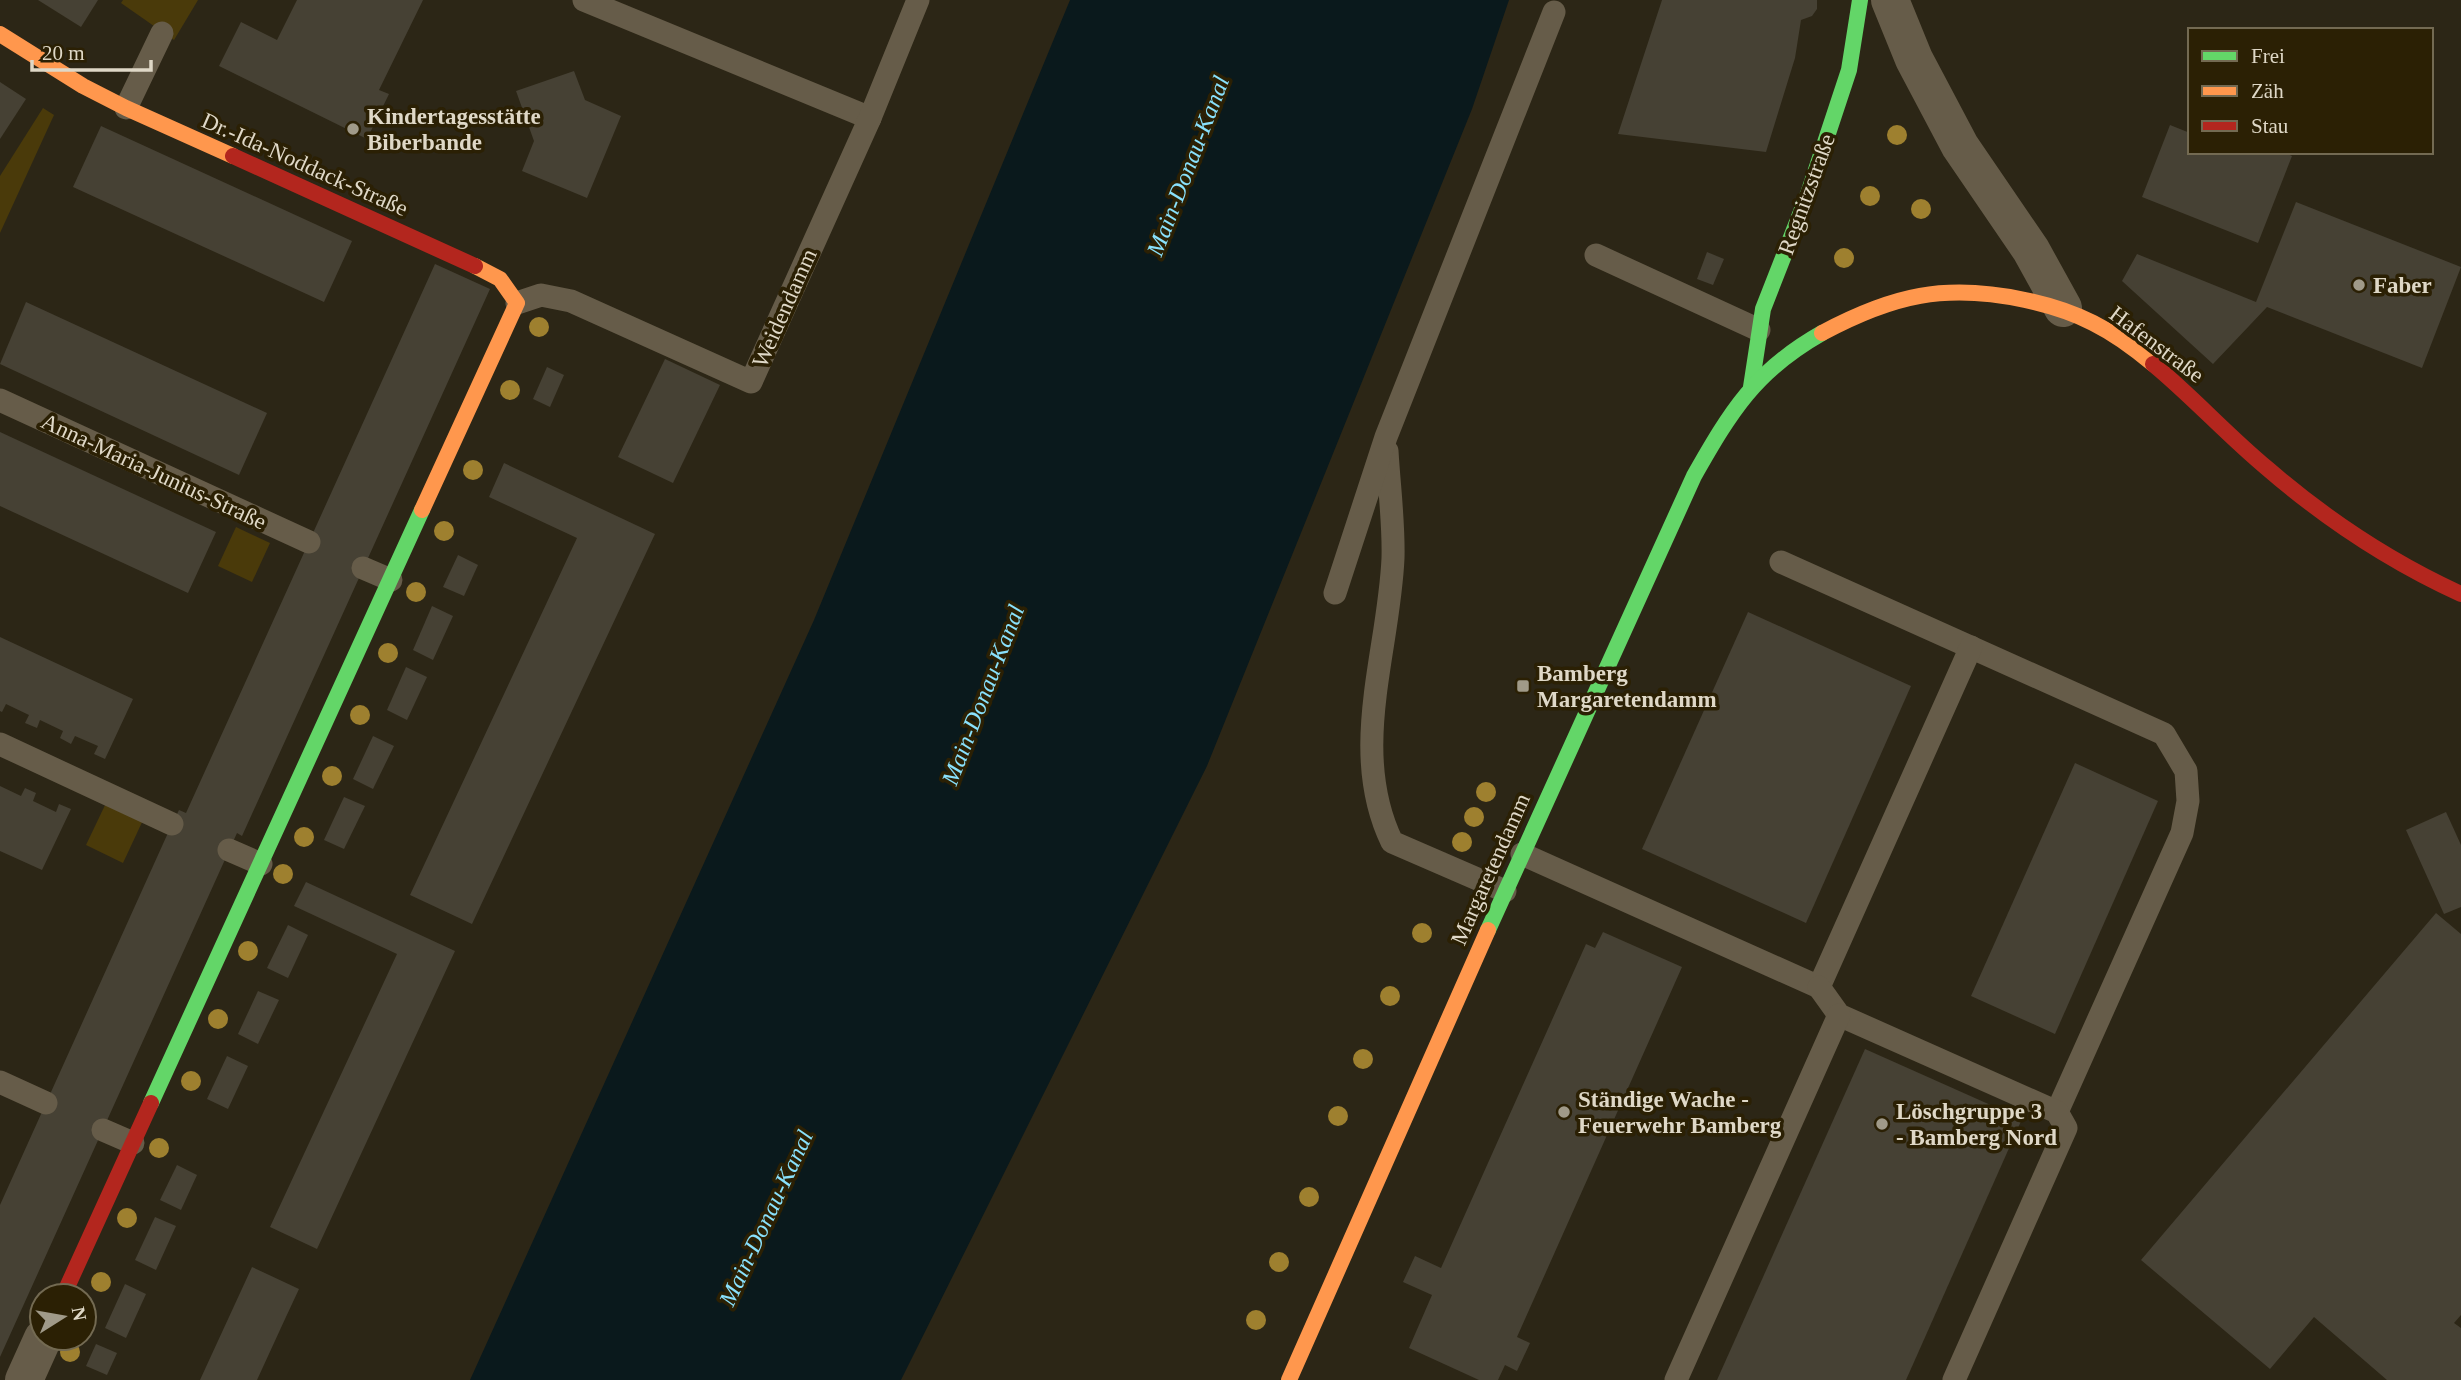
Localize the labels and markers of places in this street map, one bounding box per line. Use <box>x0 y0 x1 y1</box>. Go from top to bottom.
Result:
place label: Kindertagesstätte Biberbande <box>367 104 541 155</box>
marker: Kindertagesstätte Biberbande <box>345 121 361 137</box>
place label: Faber <box>2373 273 2432 298</box>
marker: Faber <box>2351 277 2367 293</box>
place label: Bamberg Margaretendamm <box>1537 661 1717 712</box>
marker: Bamberg Margaretendamm <box>1515 678 1531 694</box>
place label: Ständige Wache - Feuerwehr Bamberg <box>1578 1087 1782 1138</box>
place label: Löschgruppe 3 - Bamberg Nord <box>1896 1099 2057 1150</box>
marker: Ständige Wache - Feuerwehr Bamberg <box>1556 1104 1572 1120</box>
marker: Löschgruppe 3 - Bamberg Nord <box>1874 1116 1890 1132</box>

